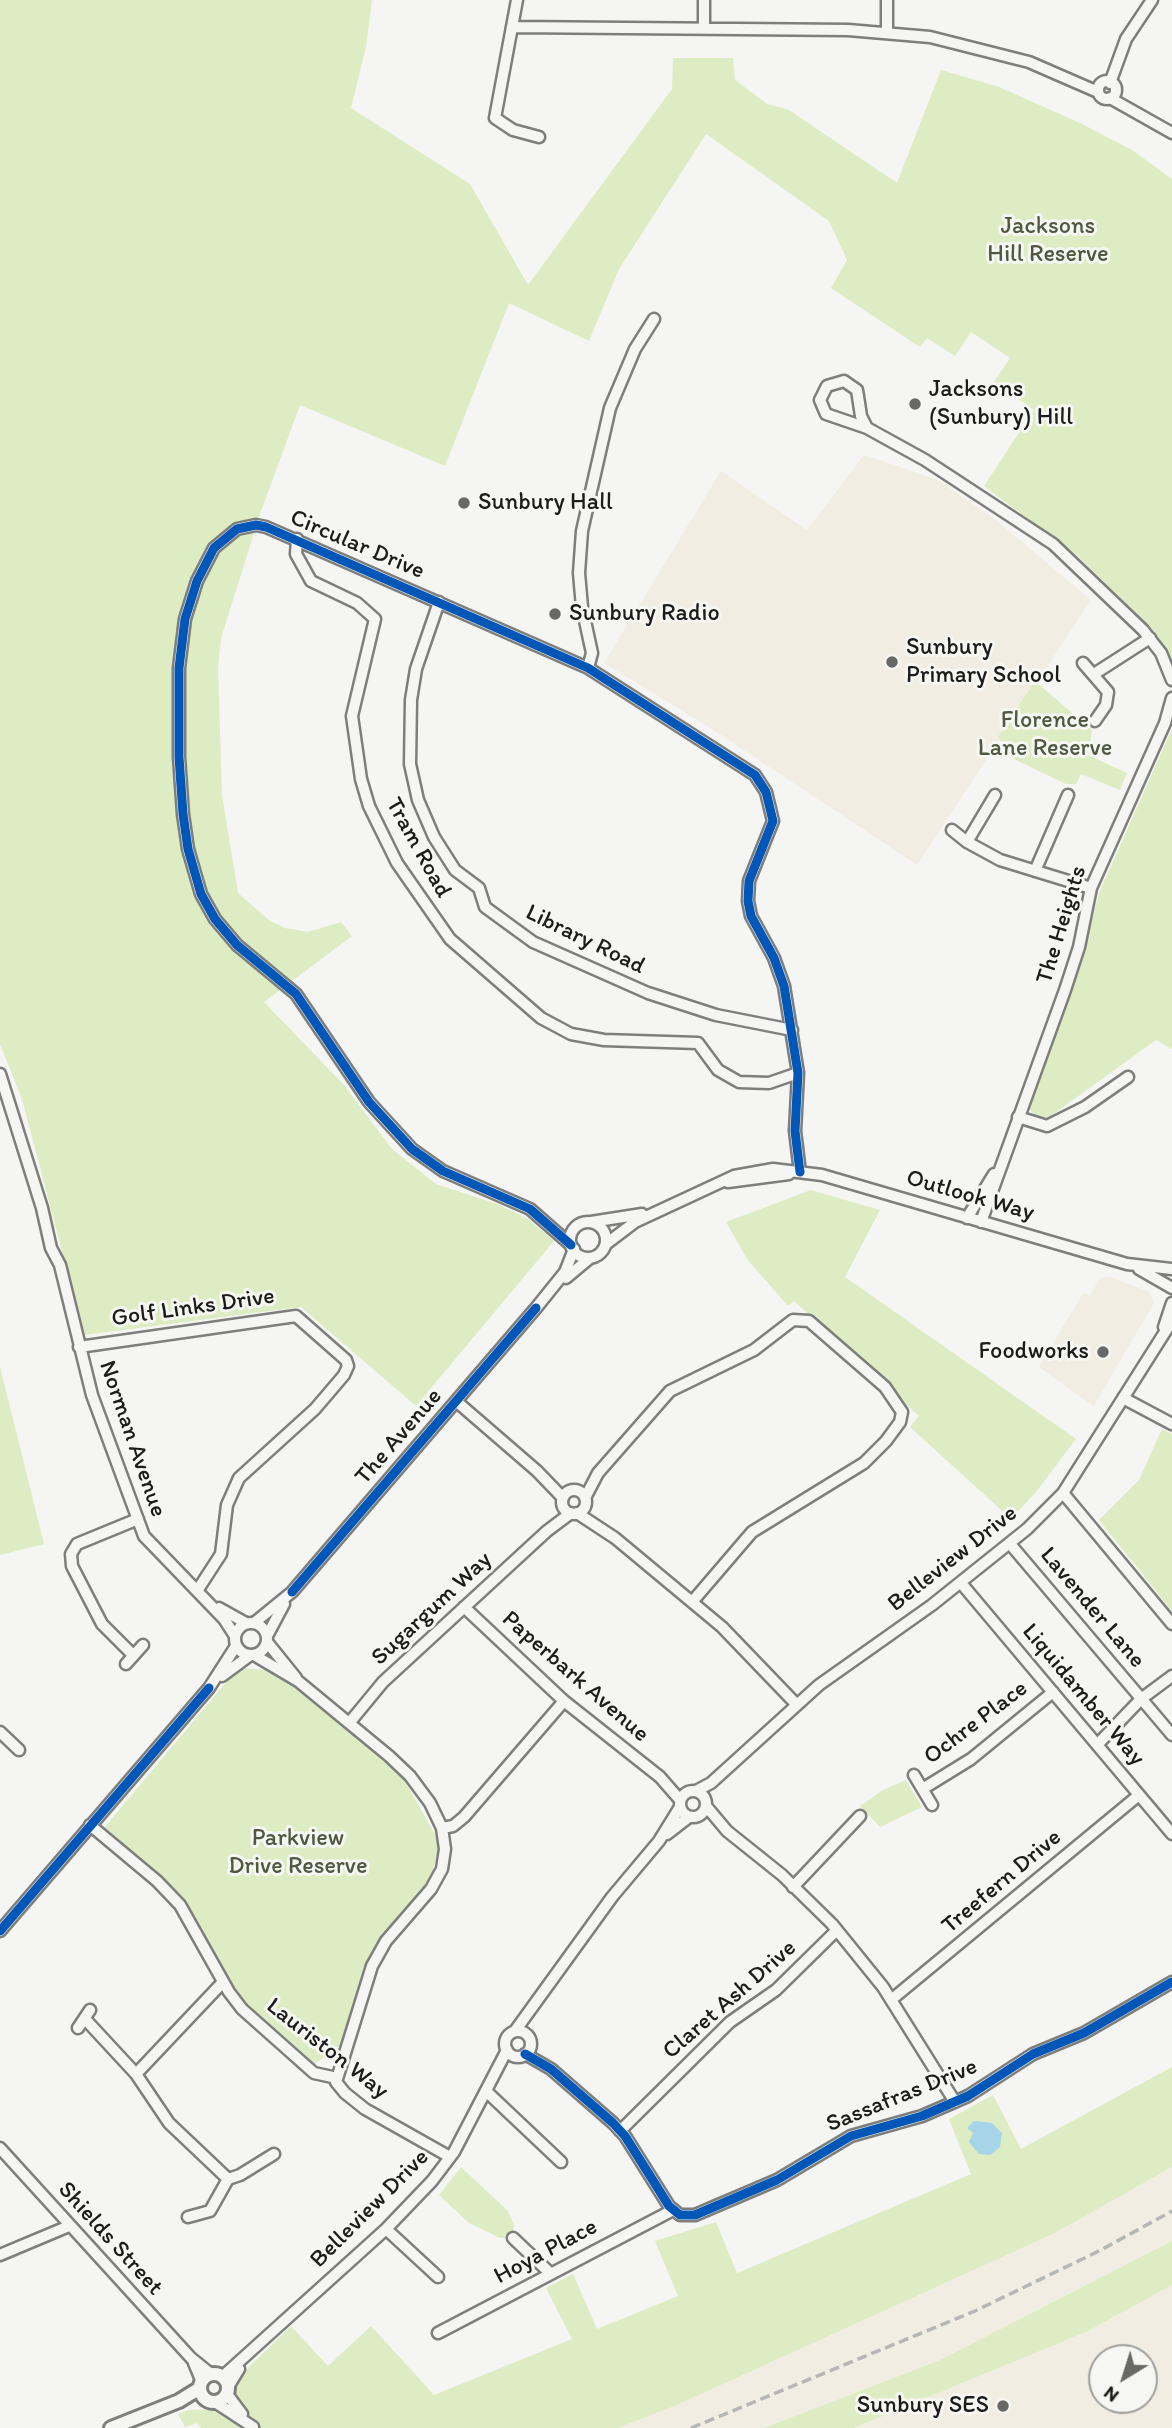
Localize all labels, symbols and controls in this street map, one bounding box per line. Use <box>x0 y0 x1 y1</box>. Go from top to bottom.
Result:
park label: Jacksons Hill Reserve <box>987 213 1109 269</box>
place label: Jacksons (Sunbury) Hill <box>929 376 1073 432</box>
marker: Jacksons (Sunbury) Hill <box>907 396 923 412</box>
place label: Sunbury Hall <box>478 489 613 517</box>
marker: Sunbury Hall <box>456 495 472 511</box>
street label: Circular Drive <box>285 504 429 586</box>
place label: Sunbury Radio <box>569 600 720 628</box>
marker: Sunbury Radio <box>547 606 563 622</box>
place label: Sunbury Primary School <box>906 634 1061 690</box>
marker: Sunbury Primary School <box>884 654 900 670</box>
park label: Florence Lane Reserve <box>978 707 1112 763</box>
street label: Tram Road <box>379 793 457 903</box>
street label: The Heights <box>1030 863 1094 987</box>
street label: Library Road <box>520 899 650 981</box>
street label: Outlook Way <box>903 1164 1037 1228</box>
street label: Golf Links Drive <box>110 1282 276 1334</box>
place label: Foodworks <box>979 1338 1089 1366</box>
marker: Foodworks <box>1095 1344 1111 1360</box>
street label: Norman Avenue <box>92 1357 172 1521</box>
street label: The Avenue <box>349 1383 449 1491</box>
street label: Belleview Drive <box>883 1500 1023 1618</box>
street label: Lavender Lane <box>1033 1542 1151 1674</box>
street label: Sugargum Way <box>366 1546 498 1672</box>
street label: Paperbark Avenue <box>495 1605 655 1749</box>
street label: Liquidamber Way <box>1015 1618 1151 1772</box>
street label: Ochre Place <box>918 1675 1034 1771</box>
street label: Treefern Drive <box>936 1824 1068 1940</box>
park label: Parkview Drive Reserve <box>228 1825 368 1881</box>
street label: Claret Ash Drive <box>657 1934 803 2066</box>
street label: Lauriston Way <box>260 1992 394 2106</box>
street label: Sassafras Drive <box>822 2053 982 2139</box>
street label: Belleview Drive <box>305 2144 435 2274</box>
street label: Shields Street <box>51 2176 169 2302</box>
street label: Hoya Place <box>489 2213 603 2291</box>
north arrow <box>1088 2344 1158 2414</box>
text: N <box>1099 2381 1123 2407</box>
place label: Sunbury SES <box>857 2392 989 2420</box>
marker: Sunbury SES <box>995 2398 1011 2414</box>

